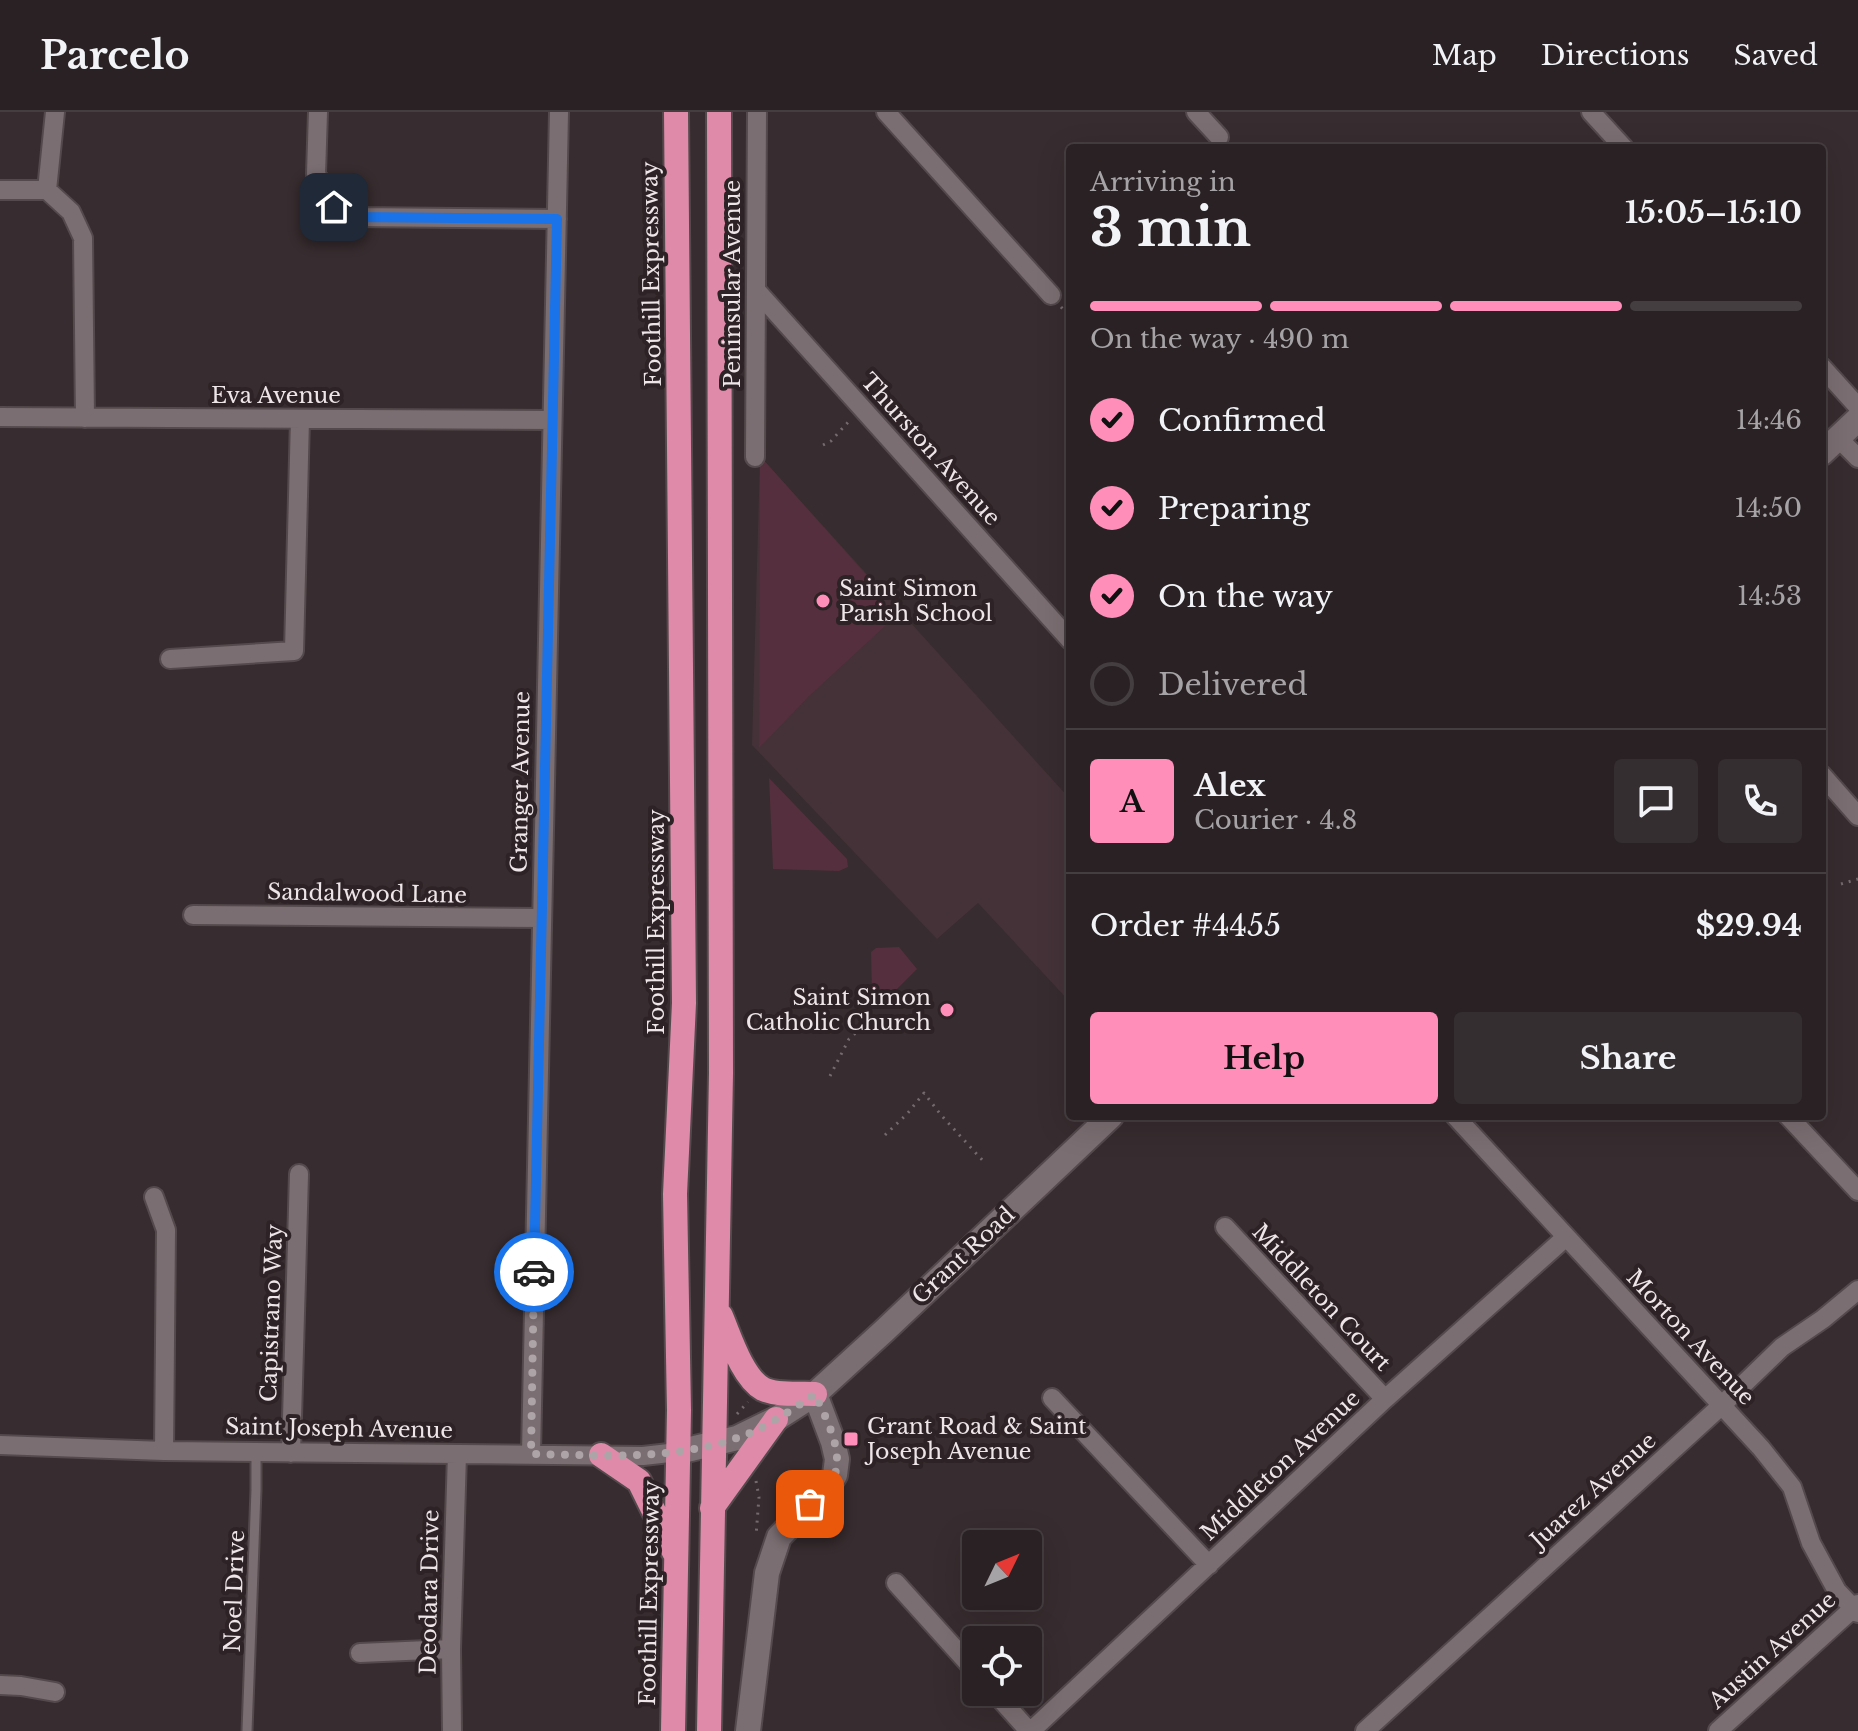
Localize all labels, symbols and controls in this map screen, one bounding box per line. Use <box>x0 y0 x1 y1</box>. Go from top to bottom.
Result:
text: Parcelo <box>40 32 190 79</box>
text: Map <box>1432 38 1497 73</box>
text: Directions <box>1541 38 1690 73</box>
text: Saved <box>1734 38 1818 73</box>
street label: Foothill Expressway <box>636 161 667 387</box>
text: Arriving in <box>1090 166 1236 198</box>
pin <box>300 173 368 241</box>
street label: Peninsular Avenue <box>719 180 746 388</box>
icon: home <box>312 185 356 229</box>
text: 15:05–15:10 <box>1625 194 1802 231</box>
text: 3 min <box>1090 196 1251 260</box>
text: On the way · 490 m <box>1090 323 1349 355</box>
street label: Thurston Avenue <box>855 368 1006 531</box>
street label: Eva Avenue <box>211 382 341 409</box>
icon: check <box>1090 398 1134 442</box>
text: Confirmed <box>1158 402 1326 439</box>
text: 14:46 <box>1736 404 1802 436</box>
icon: check <box>1090 486 1134 530</box>
text: Preparing <box>1158 490 1310 527</box>
text: 14:50 <box>1734 492 1802 524</box>
icon: check <box>1090 574 1134 618</box>
place label: Saint Simon Parish School <box>839 575 993 627</box>
text: On the way <box>1158 578 1333 615</box>
text: 14:53 <box>1737 580 1802 612</box>
marker: Saint Simon Parish School <box>814 592 832 610</box>
text: Delivered <box>1158 666 1308 703</box>
street label: Granger Avenue <box>505 691 536 873</box>
button: chat <box>1614 759 1698 843</box>
button: phone <box>1718 759 1802 843</box>
text: Alex <box>1194 767 1266 804</box>
text: A <box>1120 783 1144 820</box>
text: Courier · 4.8 <box>1194 804 1357 836</box>
street label: Foothill Expressway <box>643 809 670 1035</box>
street label: Sandalwood Lane <box>267 878 467 909</box>
text: Order #4455 <box>1090 907 1281 944</box>
text: $29.94 <box>1696 907 1802 944</box>
place label: Saint Simon Catholic Church <box>746 984 931 1036</box>
marker: Saint Simon Catholic Church <box>938 1001 956 1019</box>
button: Help <box>1090 1012 1438 1104</box>
button: Share <box>1454 1012 1802 1104</box>
street label: Grant Road <box>907 1201 1020 1310</box>
street label: Middleton Court <box>1247 1218 1397 1377</box>
street label: Capistrano Way <box>255 1224 288 1402</box>
courier <box>494 1232 574 1312</box>
icon: car <box>512 1250 556 1294</box>
street label: Morton Avenue <box>1621 1264 1760 1411</box>
street label: Middleton Avenue <box>1195 1385 1366 1546</box>
street label: Saint Joseph Avenue <box>225 1413 453 1444</box>
place label: Grant Road & Saint Joseph Avenue <box>864 1413 1087 1465</box>
street label: Juarez Avenue <box>1523 1427 1662 1556</box>
marker: Grant Road & Saint Joseph Avenue <box>842 1430 860 1448</box>
pin <box>776 1470 844 1538</box>
street label: Foothill Expressway <box>634 1480 665 1706</box>
icon: bag <box>788 1482 832 1526</box>
street label: Deodara Drive <box>415 1509 444 1675</box>
street label: Noel Drive <box>219 1529 250 1653</box>
north arrow <box>962 1530 1042 1610</box>
map controls <box>962 1530 1042 1706</box>
street label: Austin Avenue <box>1703 1586 1841 1715</box>
button: locate <box>962 1626 1042 1706</box>

